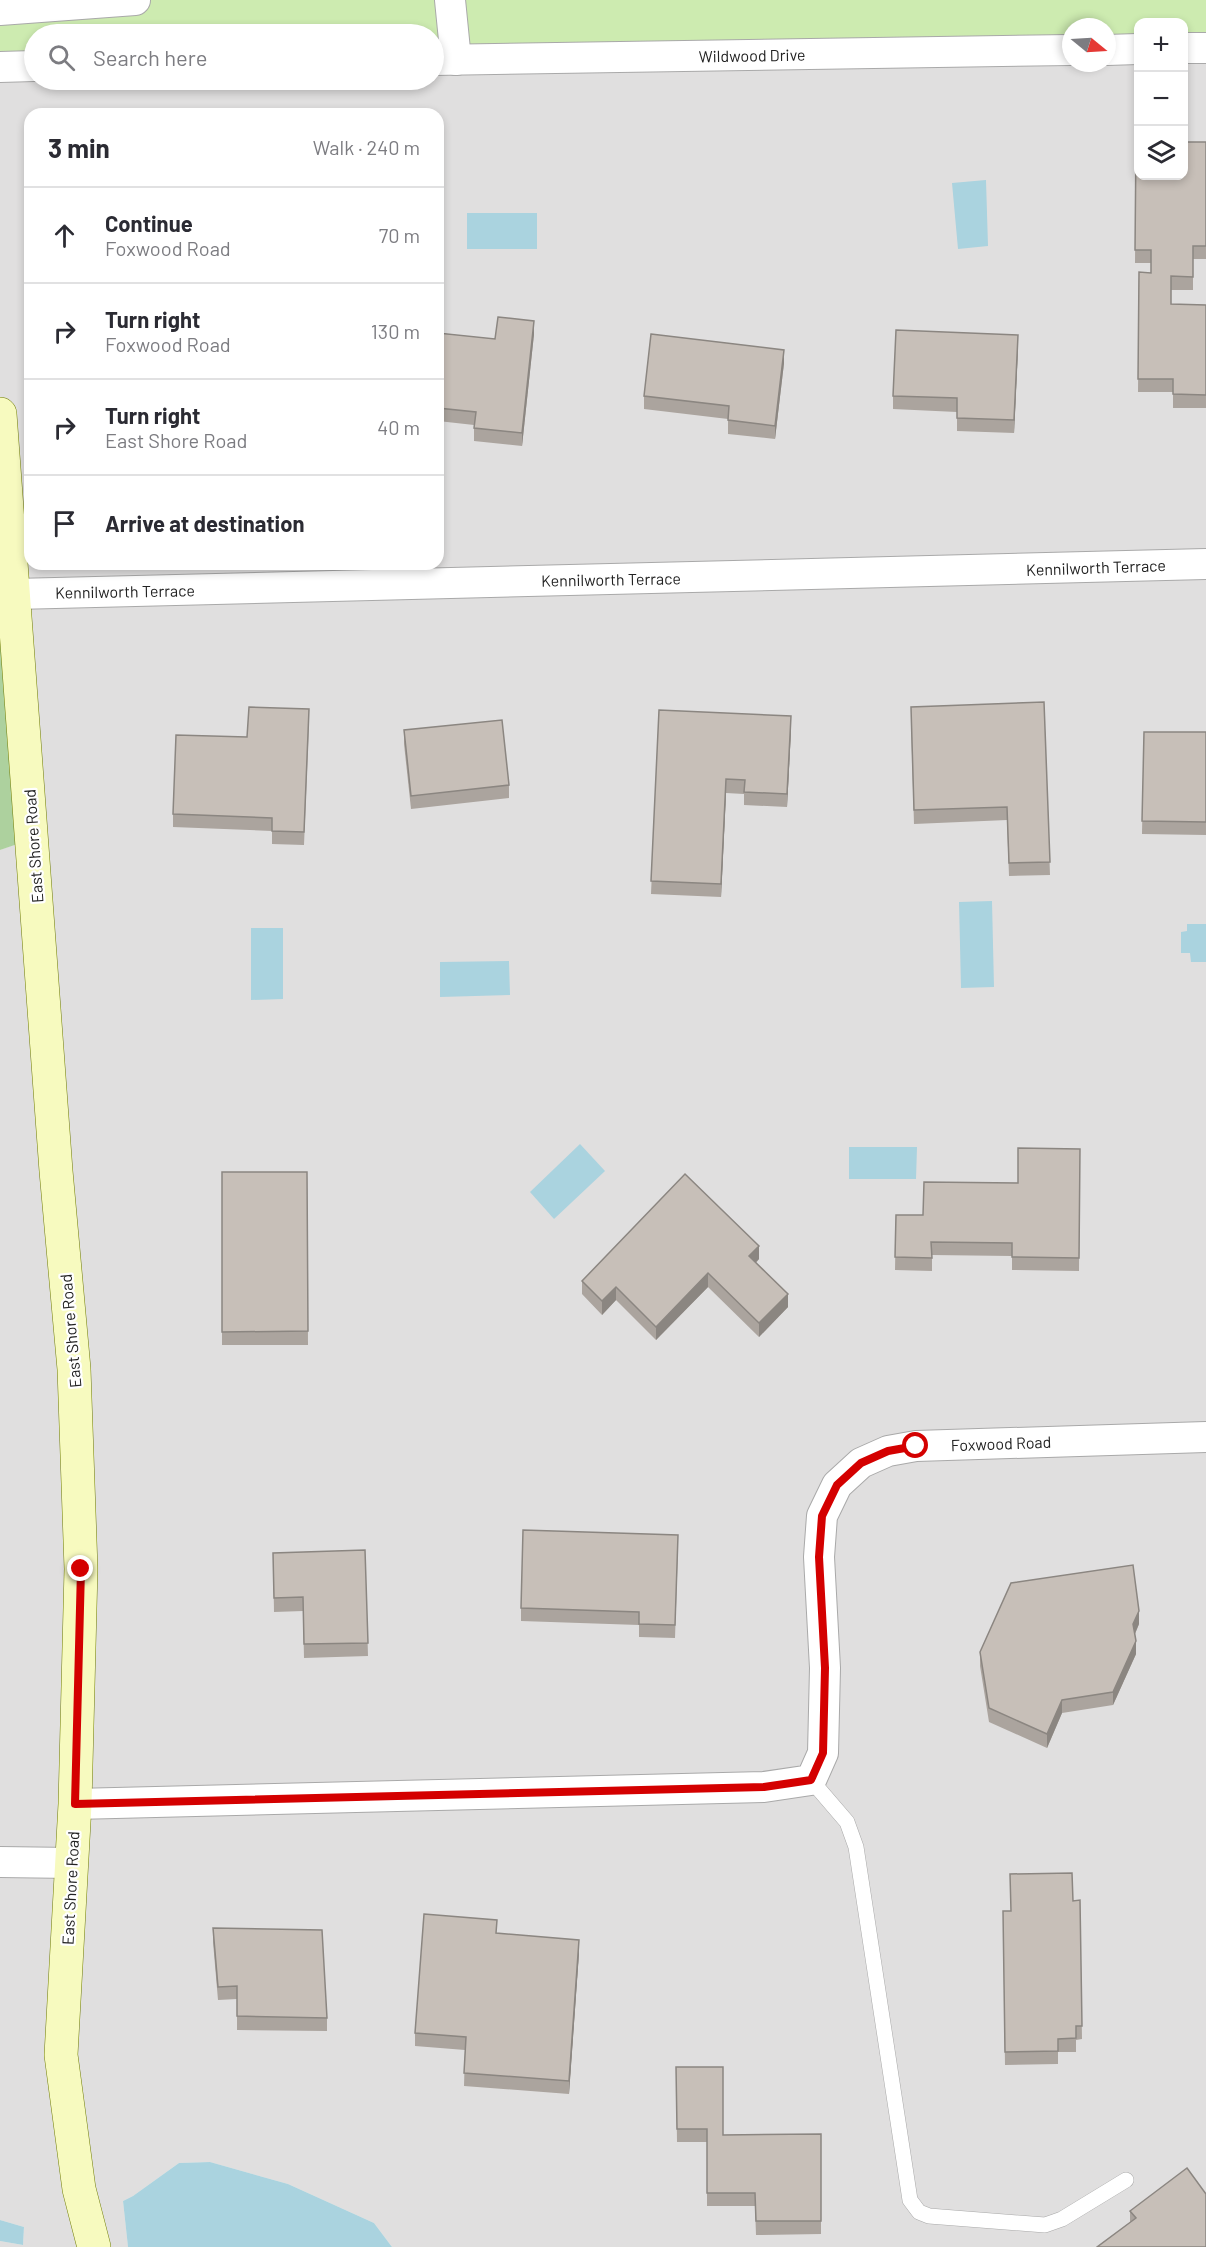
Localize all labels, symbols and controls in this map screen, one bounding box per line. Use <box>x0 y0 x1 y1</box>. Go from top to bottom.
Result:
north arrow <box>1062 18 1116 72</box>
map controls <box>1134 18 1188 180</box>
button: + <box>1134 18 1188 72</box>
search box <box>24 24 444 90</box>
icon: search <box>45 41 78 74</box>
text: Search here <box>93 44 207 70</box>
street label: Wildwood Drive <box>698 45 806 65</box>
button: − <box>1134 72 1188 126</box>
button: layers <box>1134 126 1188 180</box>
text: 3 min <box>48 132 110 163</box>
text: Walk · 240 m <box>313 135 420 159</box>
text: Continue <box>105 210 193 236</box>
icon: ahead <box>48 219 81 252</box>
text: 70 m <box>379 223 420 247</box>
text: Foxwood Road <box>105 236 231 260</box>
text: Turn right <box>105 306 200 332</box>
icon: right <box>48 315 81 348</box>
text: 130 m <box>371 319 420 343</box>
text: Foxwood Road <box>105 332 231 356</box>
text: Turn right <box>105 402 200 428</box>
icon: right <box>48 411 81 444</box>
text: 40 m <box>377 415 420 439</box>
text: East Shore Road <box>105 428 247 452</box>
icon: arrive <box>48 507 81 540</box>
text: Arrive at destination <box>105 510 304 536</box>
street label: Kennilworth Terrace <box>1026 555 1166 579</box>
street label: Kennilworth Terrace <box>541 568 681 590</box>
street label: Kennilworth Terrace <box>55 580 195 602</box>
street label: East Shore Road <box>20 788 46 904</box>
street label: East Shore Road <box>56 1273 84 1389</box>
route start <box>902 1432 928 1458</box>
street label: Foxwood Road <box>950 1432 1052 1454</box>
route end <box>67 1555 93 1581</box>
street label: East Shore Road <box>58 1831 82 1945</box>

